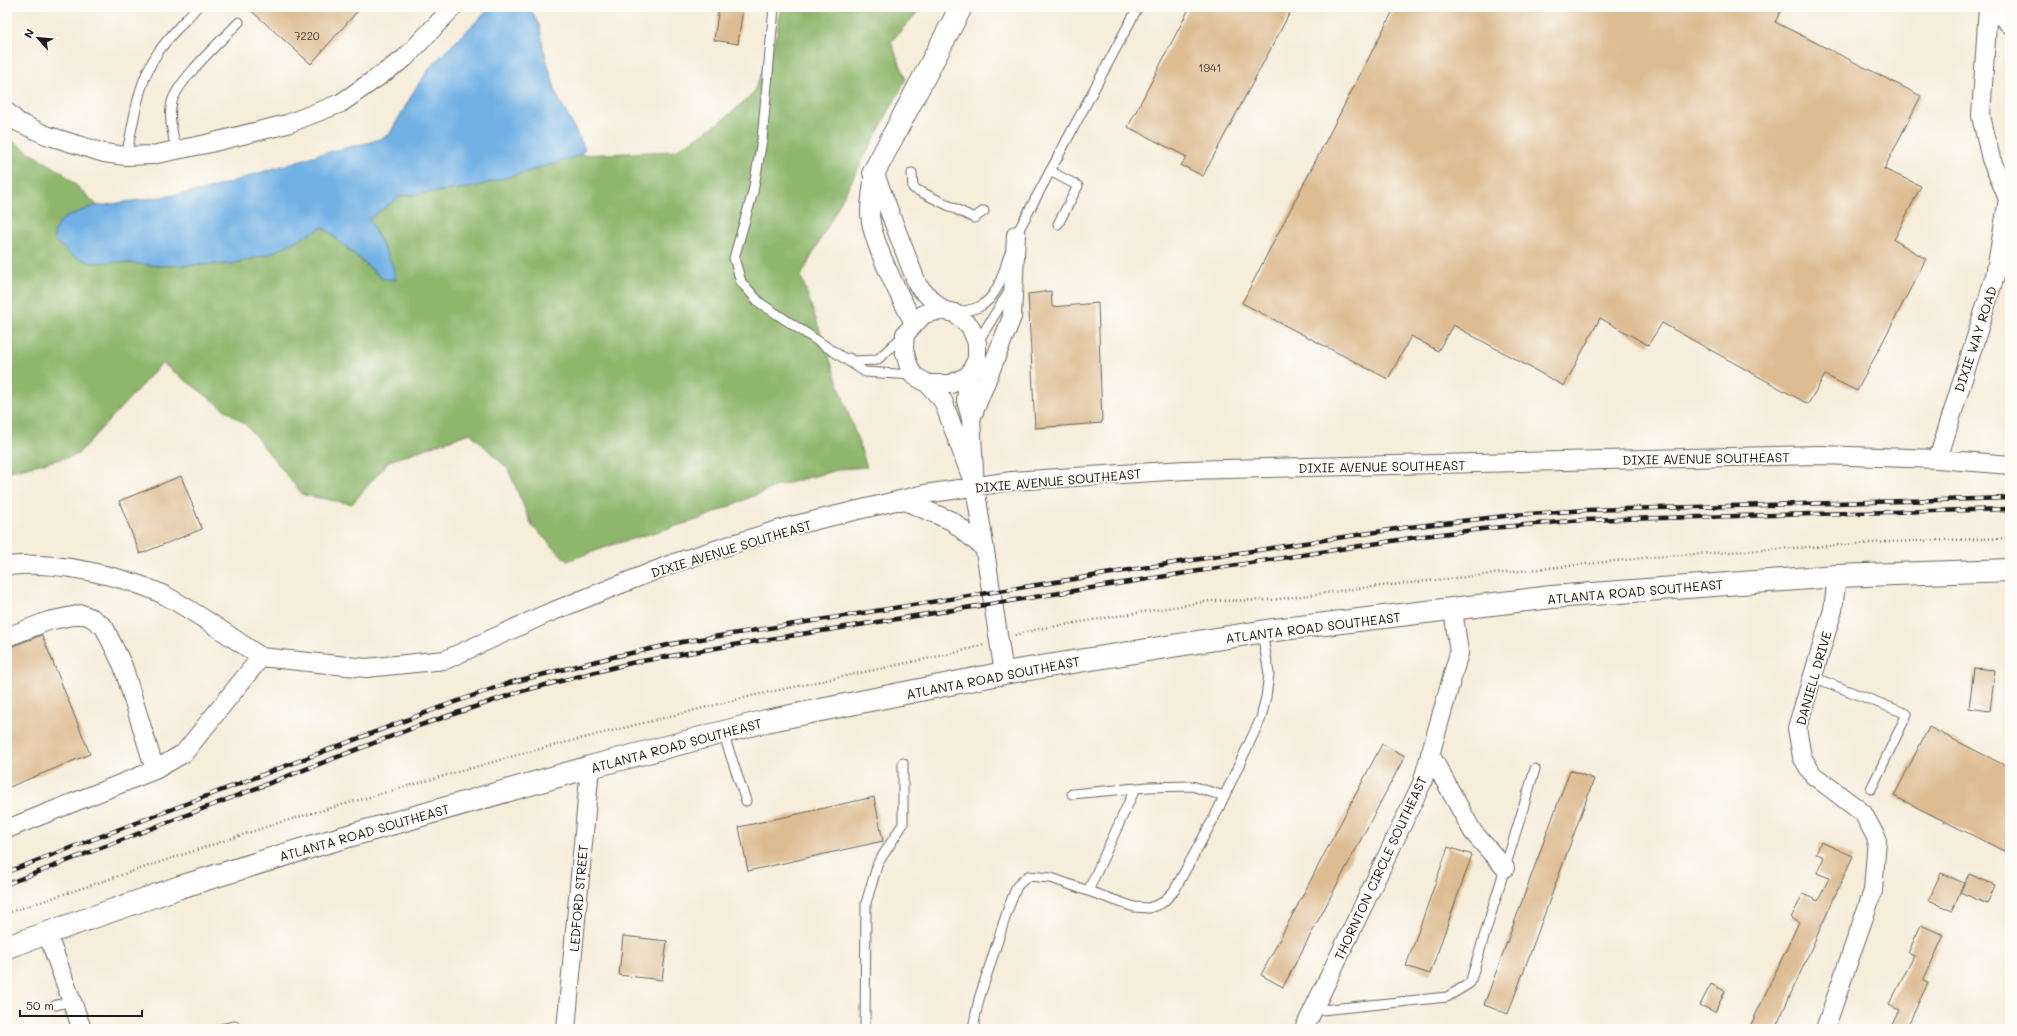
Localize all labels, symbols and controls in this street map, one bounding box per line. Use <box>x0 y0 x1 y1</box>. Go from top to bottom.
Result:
north arrow <box>18 18 58 58</box>
text: N <box>20 26 37 40</box>
house number: 7220 <box>294 28 320 43</box>
house number: 1941 <box>1199 60 1221 75</box>
street label: DIXIE WAY ROAD <box>1950 284 2000 394</box>
street label: DIXIE AVENUE SOUTHEAST <box>1622 448 1790 468</box>
street label: DIXIE AVENUE SOUTHEAST <box>1298 456 1466 476</box>
street label: DIXIE AVENUE SOUTHEAST <box>974 464 1142 496</box>
street label: DIXIE AVENUE SOUTHEAST <box>649 515 813 581</box>
street label: ATLANTA ROAD SOUTHEAST <box>1546 575 1724 607</box>
street label: ATLANTA ROAD SOUTHEAST <box>1224 608 1402 646</box>
street label: DANIELL DRIVE <box>1791 629 1835 727</box>
street label: ATLANTA ROAD SOUTHEAST <box>905 652 1081 702</box>
street label: ATLANTA ROAD SOUTHEAST <box>589 714 763 776</box>
street label: THORNTON CIRCLE SOUTHEAST <box>1330 773 1430 963</box>
street label: ATLANTA ROAD SOUTHEAST <box>277 799 451 865</box>
street label: LEDFORD STREET <box>565 844 591 952</box>
scale bar <box>20 992 142 1018</box>
text: 50 m <box>26 997 54 1013</box>

